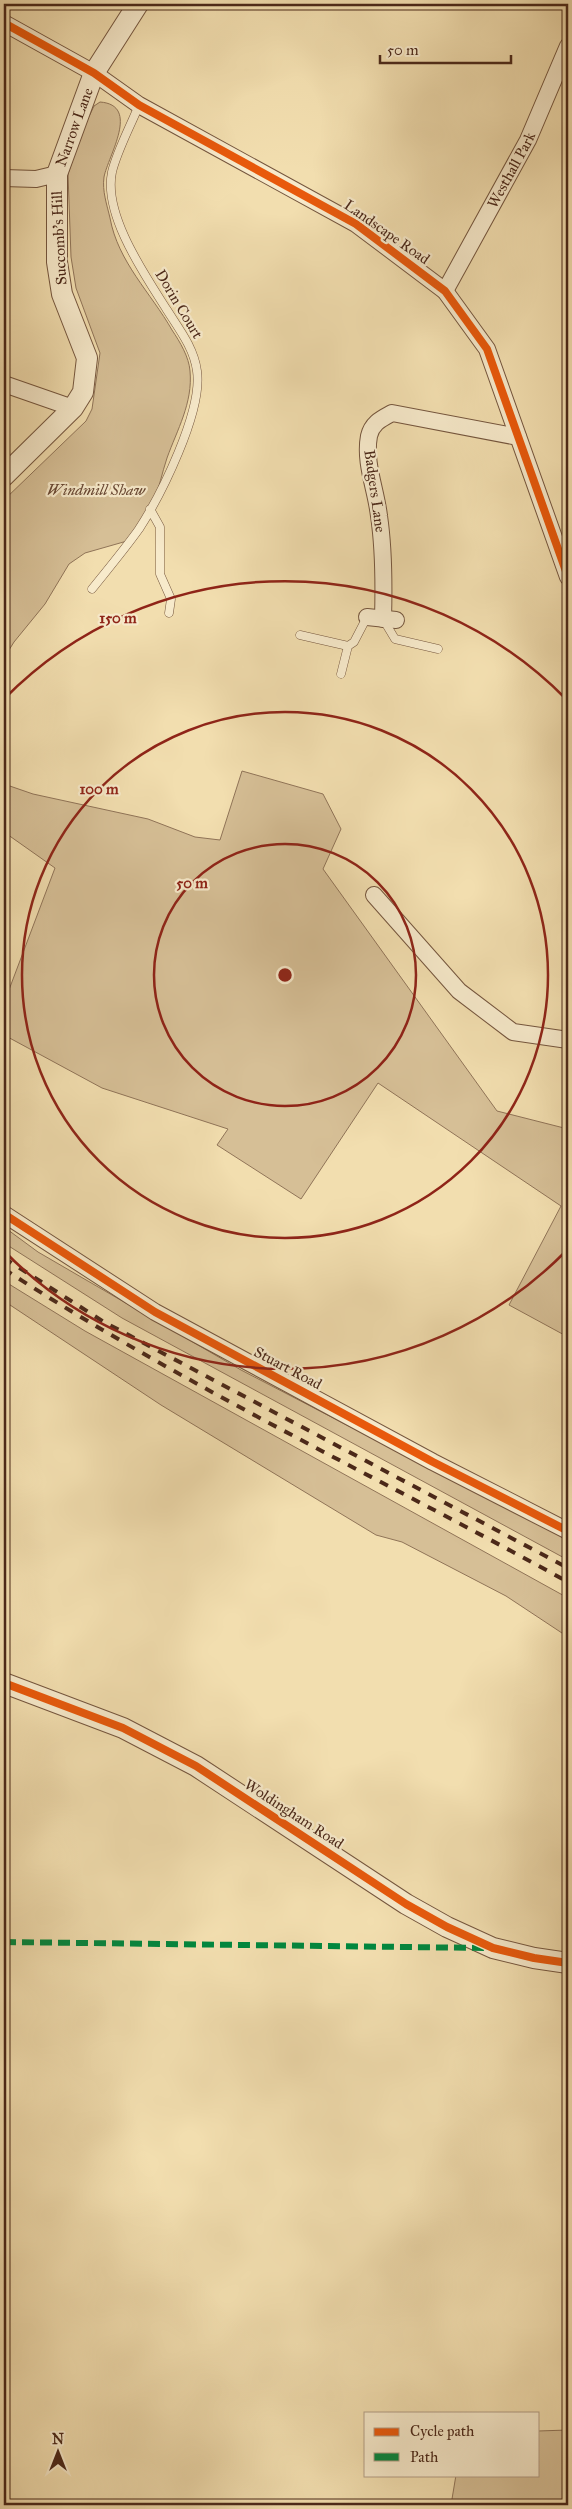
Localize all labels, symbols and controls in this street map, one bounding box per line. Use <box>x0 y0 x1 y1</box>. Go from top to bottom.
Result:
scale bar <box>380 32 511 64</box>
text: 50 m <box>387 41 419 59</box>
street label: Narrow Lane <box>52 85 97 169</box>
street label: Westhall Park <box>483 129 539 211</box>
street label: Succomb's Hill <box>47 190 70 286</box>
street label: Landscape Road <box>341 196 434 268</box>
street label: Dorin Court <box>151 266 207 342</box>
street label: Badgers Lane <box>360 449 390 533</box>
park label: Windmill Shaw <box>47 481 146 499</box>
text: 150 m <box>99 609 137 627</box>
text: 100 m <box>79 780 119 798</box>
text: 50 m <box>176 874 208 892</box>
centre of rings <box>276 966 294 984</box>
street label: Stuart Road <box>251 1343 325 1394</box>
street label: Woldingham Road <box>241 1775 347 1853</box>
legend <box>364 2412 540 2476</box>
text: Cycle path <box>410 2422 475 2440</box>
north arrow <box>32 2426 82 2476</box>
text: N <box>52 2431 64 2448</box>
text: Path <box>410 2448 439 2466</box>

